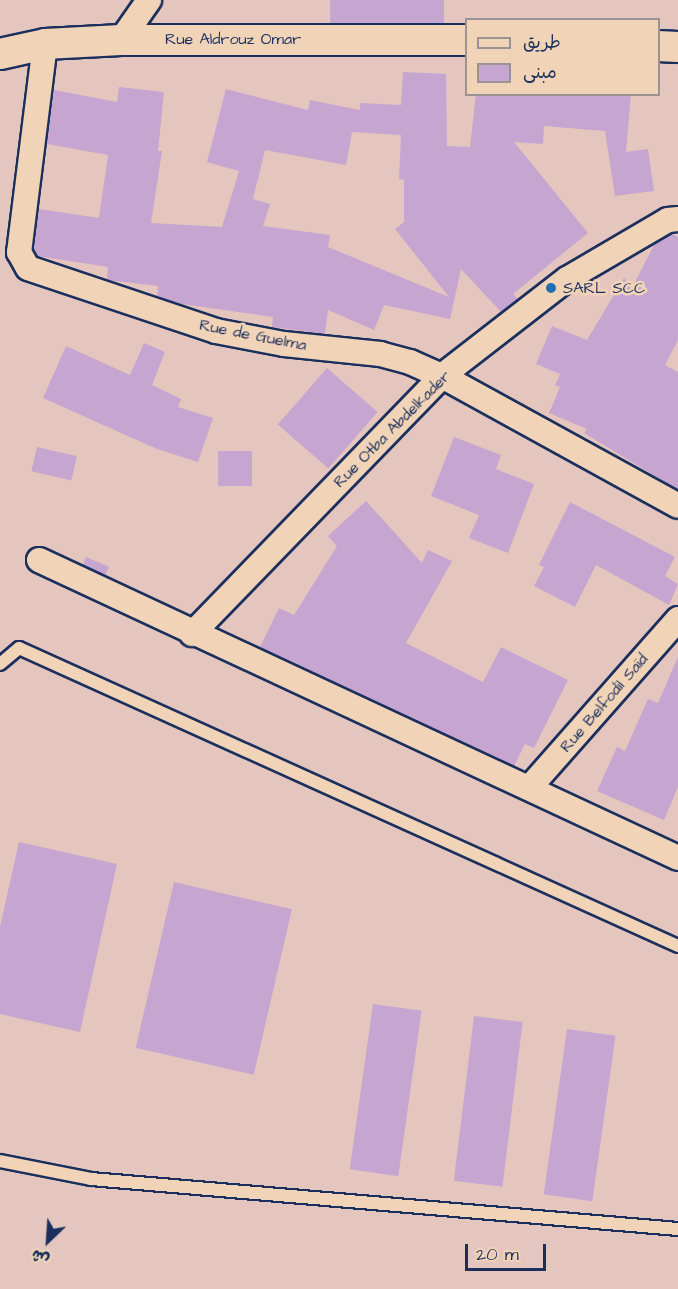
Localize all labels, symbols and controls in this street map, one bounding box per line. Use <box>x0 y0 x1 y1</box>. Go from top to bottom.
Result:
legend <box>465 18 660 96</box>
street label: Rue Aldrouz Omar <box>165 29 301 49</box>
text: طريق <box>523 30 561 55</box>
text: مبنى <box>523 60 557 85</box>
place label: SARL SCC <box>563 278 645 298</box>
marker: SARL SCC <box>544 281 558 295</box>
street label: Rue de Guelma <box>198 315 308 355</box>
street label: Rue Otba Abdelkader <box>329 366 455 492</box>
street label: Rue Belfodil Saïd <box>556 650 652 756</box>
north arrow <box>18 1211 78 1271</box>
scale bar <box>468 1232 549 1270</box>
text: 20 m <box>476 1242 519 1267</box>
text: ش <box>28 1244 53 1271</box>

